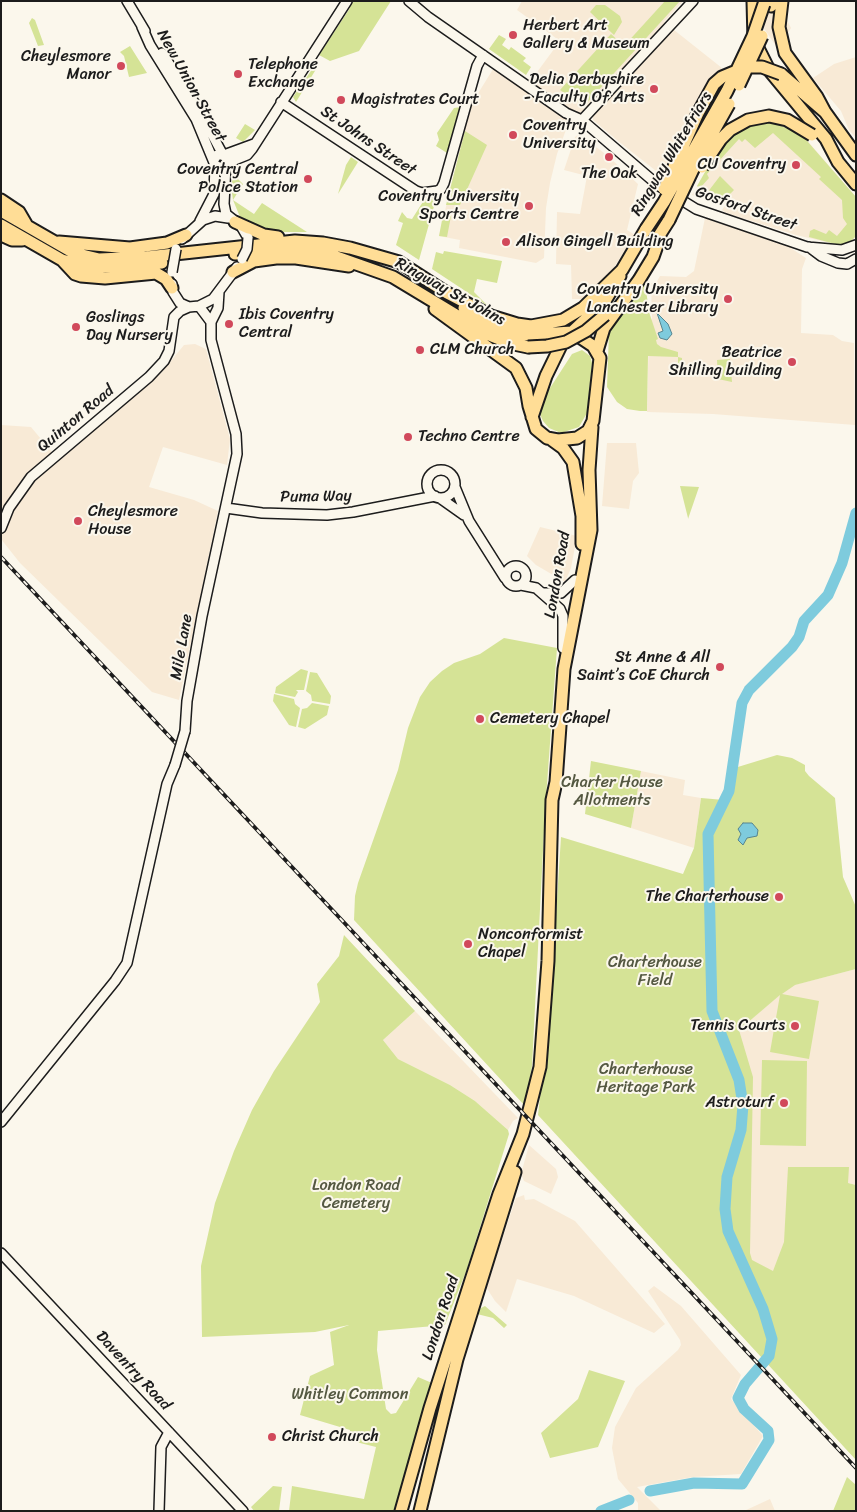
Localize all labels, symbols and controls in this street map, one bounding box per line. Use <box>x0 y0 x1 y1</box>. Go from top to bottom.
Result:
place label: Herbert Art Gallery & Museum <box>523 16 650 54</box>
street label: New Union Street <box>152 26 230 146</box>
marker: Herbert Art Gallery & Museum <box>507 29 519 41</box>
place label: Cheylesmore Manor <box>21 47 111 85</box>
place label: Telephone Exchange <box>248 55 318 93</box>
marker: Cheylesmore Manor <box>115 60 127 72</box>
marker: Telephone Exchange <box>232 68 244 80</box>
place label: Delia Derbyshire - Faculty Of Arts <box>523 70 644 108</box>
marker: Delia Derbyshire - Faculty Of Arts <box>648 83 660 95</box>
street label: Ringway Whitefriars <box>627 88 717 220</box>
place label: Magistrates Court <box>351 90 479 110</box>
marker: Magistrates Court <box>335 94 347 106</box>
street label: St Johns Street <box>317 102 419 180</box>
place label: Coventry University <box>523 116 596 154</box>
marker: Coventry University <box>507 129 519 141</box>
marker: The Oak <box>603 151 615 163</box>
place label: CU Coventry <box>698 155 786 175</box>
marker: CU Coventry <box>790 159 802 171</box>
place label: Coventry Central Police Station <box>177 160 298 198</box>
place label: The Oak <box>581 164 637 184</box>
marker: Coventry Central Police Station <box>302 173 314 185</box>
street label: Gosford Street <box>693 183 799 235</box>
place label: Coventry University Sports Centre <box>378 187 519 225</box>
marker: Coventry University Sports Centre <box>523 200 535 212</box>
place label: Alison Gingell Building <box>516 232 674 252</box>
marker: Alison Gingell Building <box>500 236 512 248</box>
street label: Ringway St Johns <box>392 254 508 330</box>
place label: Coventry University Lanchester Library <box>577 280 718 318</box>
marker: Coventry University Lanchester Library <box>722 293 734 305</box>
place label: Ibis Coventry Central <box>239 305 334 343</box>
place label: Goslings Day Nursery <box>86 308 173 346</box>
marker: Ibis Coventry Central <box>223 318 235 330</box>
marker: Goslings Day Nursery <box>70 321 82 333</box>
place label: CLM Church <box>430 340 514 360</box>
place label: Beatrice Shilling building <box>669 343 782 381</box>
marker: CLM Church <box>414 344 426 356</box>
marker: Beatrice Shilling building <box>786 356 798 368</box>
street label: Quinton Road <box>34 381 118 457</box>
place label: Techno Centre <box>418 427 520 447</box>
marker: Techno Centre <box>402 431 414 443</box>
street label: Puma Way <box>280 487 352 507</box>
place label: Cheylesmore House <box>88 502 178 540</box>
marker: Cheylesmore House <box>72 515 84 527</box>
street label: London Road <box>541 530 575 620</box>
street label: Mile Lane <box>167 612 197 682</box>
place label: St Anne & All Saint’s CoE Church <box>577 648 710 686</box>
marker: St Anne & All Saint’s CoE Church <box>714 661 726 673</box>
place label: Cemetery Chapel <box>490 709 610 729</box>
marker: Cemetery Chapel <box>474 713 486 725</box>
park label: Charter House Allotments <box>561 773 663 811</box>
place label: The Charterhouse <box>645 887 769 907</box>
marker: The Charterhouse <box>773 891 785 903</box>
place label: Nonconformist Chapel <box>478 925 583 963</box>
marker: Nonconformist Chapel <box>462 938 474 950</box>
park label: Charterhouse Field <box>608 953 702 991</box>
place label: Tennis Courts <box>690 1016 785 1036</box>
marker: Tennis Courts <box>789 1020 801 1032</box>
park label: Charterhouse Heritage Park <box>597 1060 695 1098</box>
place label: Astroturf <box>705 1093 774 1113</box>
marker: Astroturf <box>778 1097 790 1109</box>
park label: London Road Cemetery <box>312 1176 400 1214</box>
street label: London Road <box>418 1273 464 1363</box>
street label: Daventry Road <box>91 1327 175 1415</box>
park label: Whitley Common <box>292 1385 408 1405</box>
place label: Christ Church <box>282 1427 379 1447</box>
marker: Christ Church <box>266 1431 278 1443</box>

